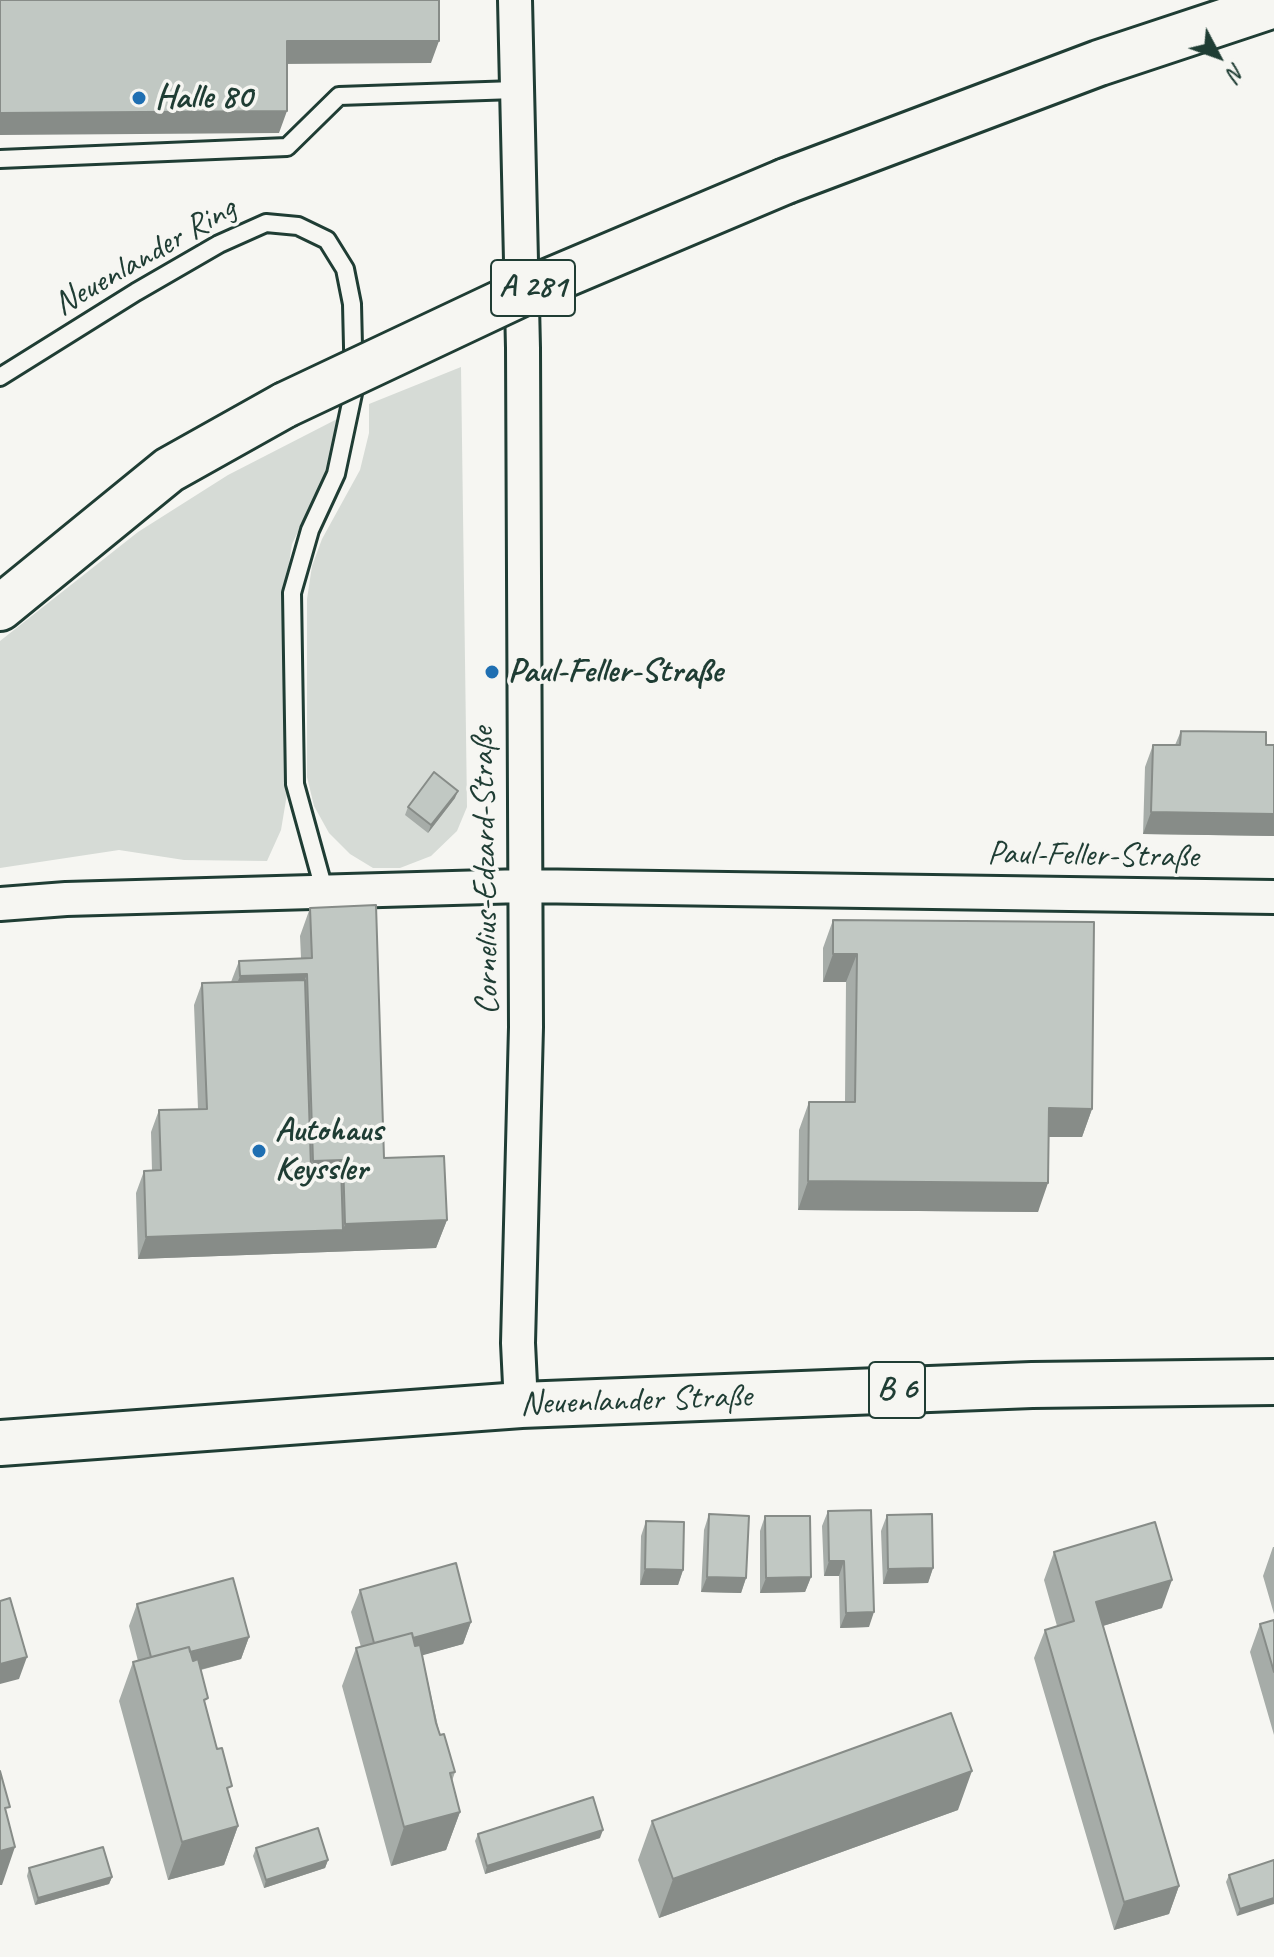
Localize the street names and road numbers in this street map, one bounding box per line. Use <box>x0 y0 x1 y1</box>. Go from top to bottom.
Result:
street label: Neuenlander Ring <box>47 188 243 326</box>
road number: A 281 <box>491 260 575 316</box>
street label: Cornelius-Edzard-Straße <box>463 727 509 1015</box>
street label: Paul-Feller-Straße <box>987 834 1199 878</box>
road number: B 6 <box>869 1362 925 1418</box>
street label: Neuenlander Straße <box>520 1377 752 1425</box>

